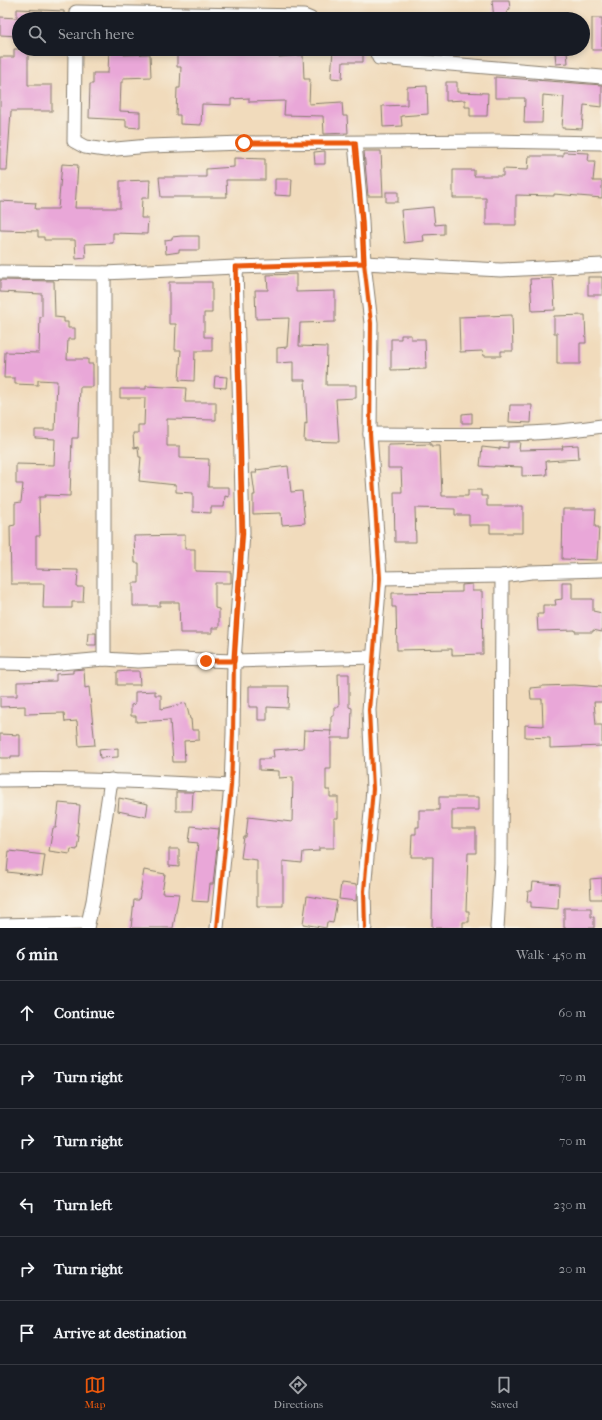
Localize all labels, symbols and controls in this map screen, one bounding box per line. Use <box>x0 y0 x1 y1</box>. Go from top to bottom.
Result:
search box <box>12 12 590 56</box>
icon: search <box>26 23 48 45</box>
text: Search here <box>58 25 134 43</box>
route start <box>235 134 253 152</box>
route end <box>197 652 215 670</box>
text: 6 min <box>16 944 58 964</box>
text: Walk · 450 m <box>516 947 586 962</box>
icon: ahead <box>16 1002 38 1024</box>
text: Continue <box>54 1004 114 1022</box>
text: 60 m <box>558 1005 586 1020</box>
icon: right <box>16 1066 38 1088</box>
text: Turn right <box>54 1068 123 1086</box>
text: 70 m <box>559 1069 586 1084</box>
icon: right <box>16 1130 38 1152</box>
text: Turn right <box>54 1132 123 1150</box>
text: 70 m <box>559 1133 586 1148</box>
icon: left <box>16 1194 38 1216</box>
text: Turn left <box>54 1196 112 1214</box>
text: 230 m <box>553 1197 586 1212</box>
icon: right <box>16 1258 38 1280</box>
text: Turn right <box>54 1260 123 1278</box>
text: 20 m <box>559 1261 586 1276</box>
icon: arrive <box>16 1322 38 1344</box>
text: Arrive at destination <box>54 1324 186 1342</box>
tab: Map <box>84 1374 106 1411</box>
tab: Directions <box>274 1374 323 1411</box>
tab: Saved <box>491 1374 518 1411</box>

